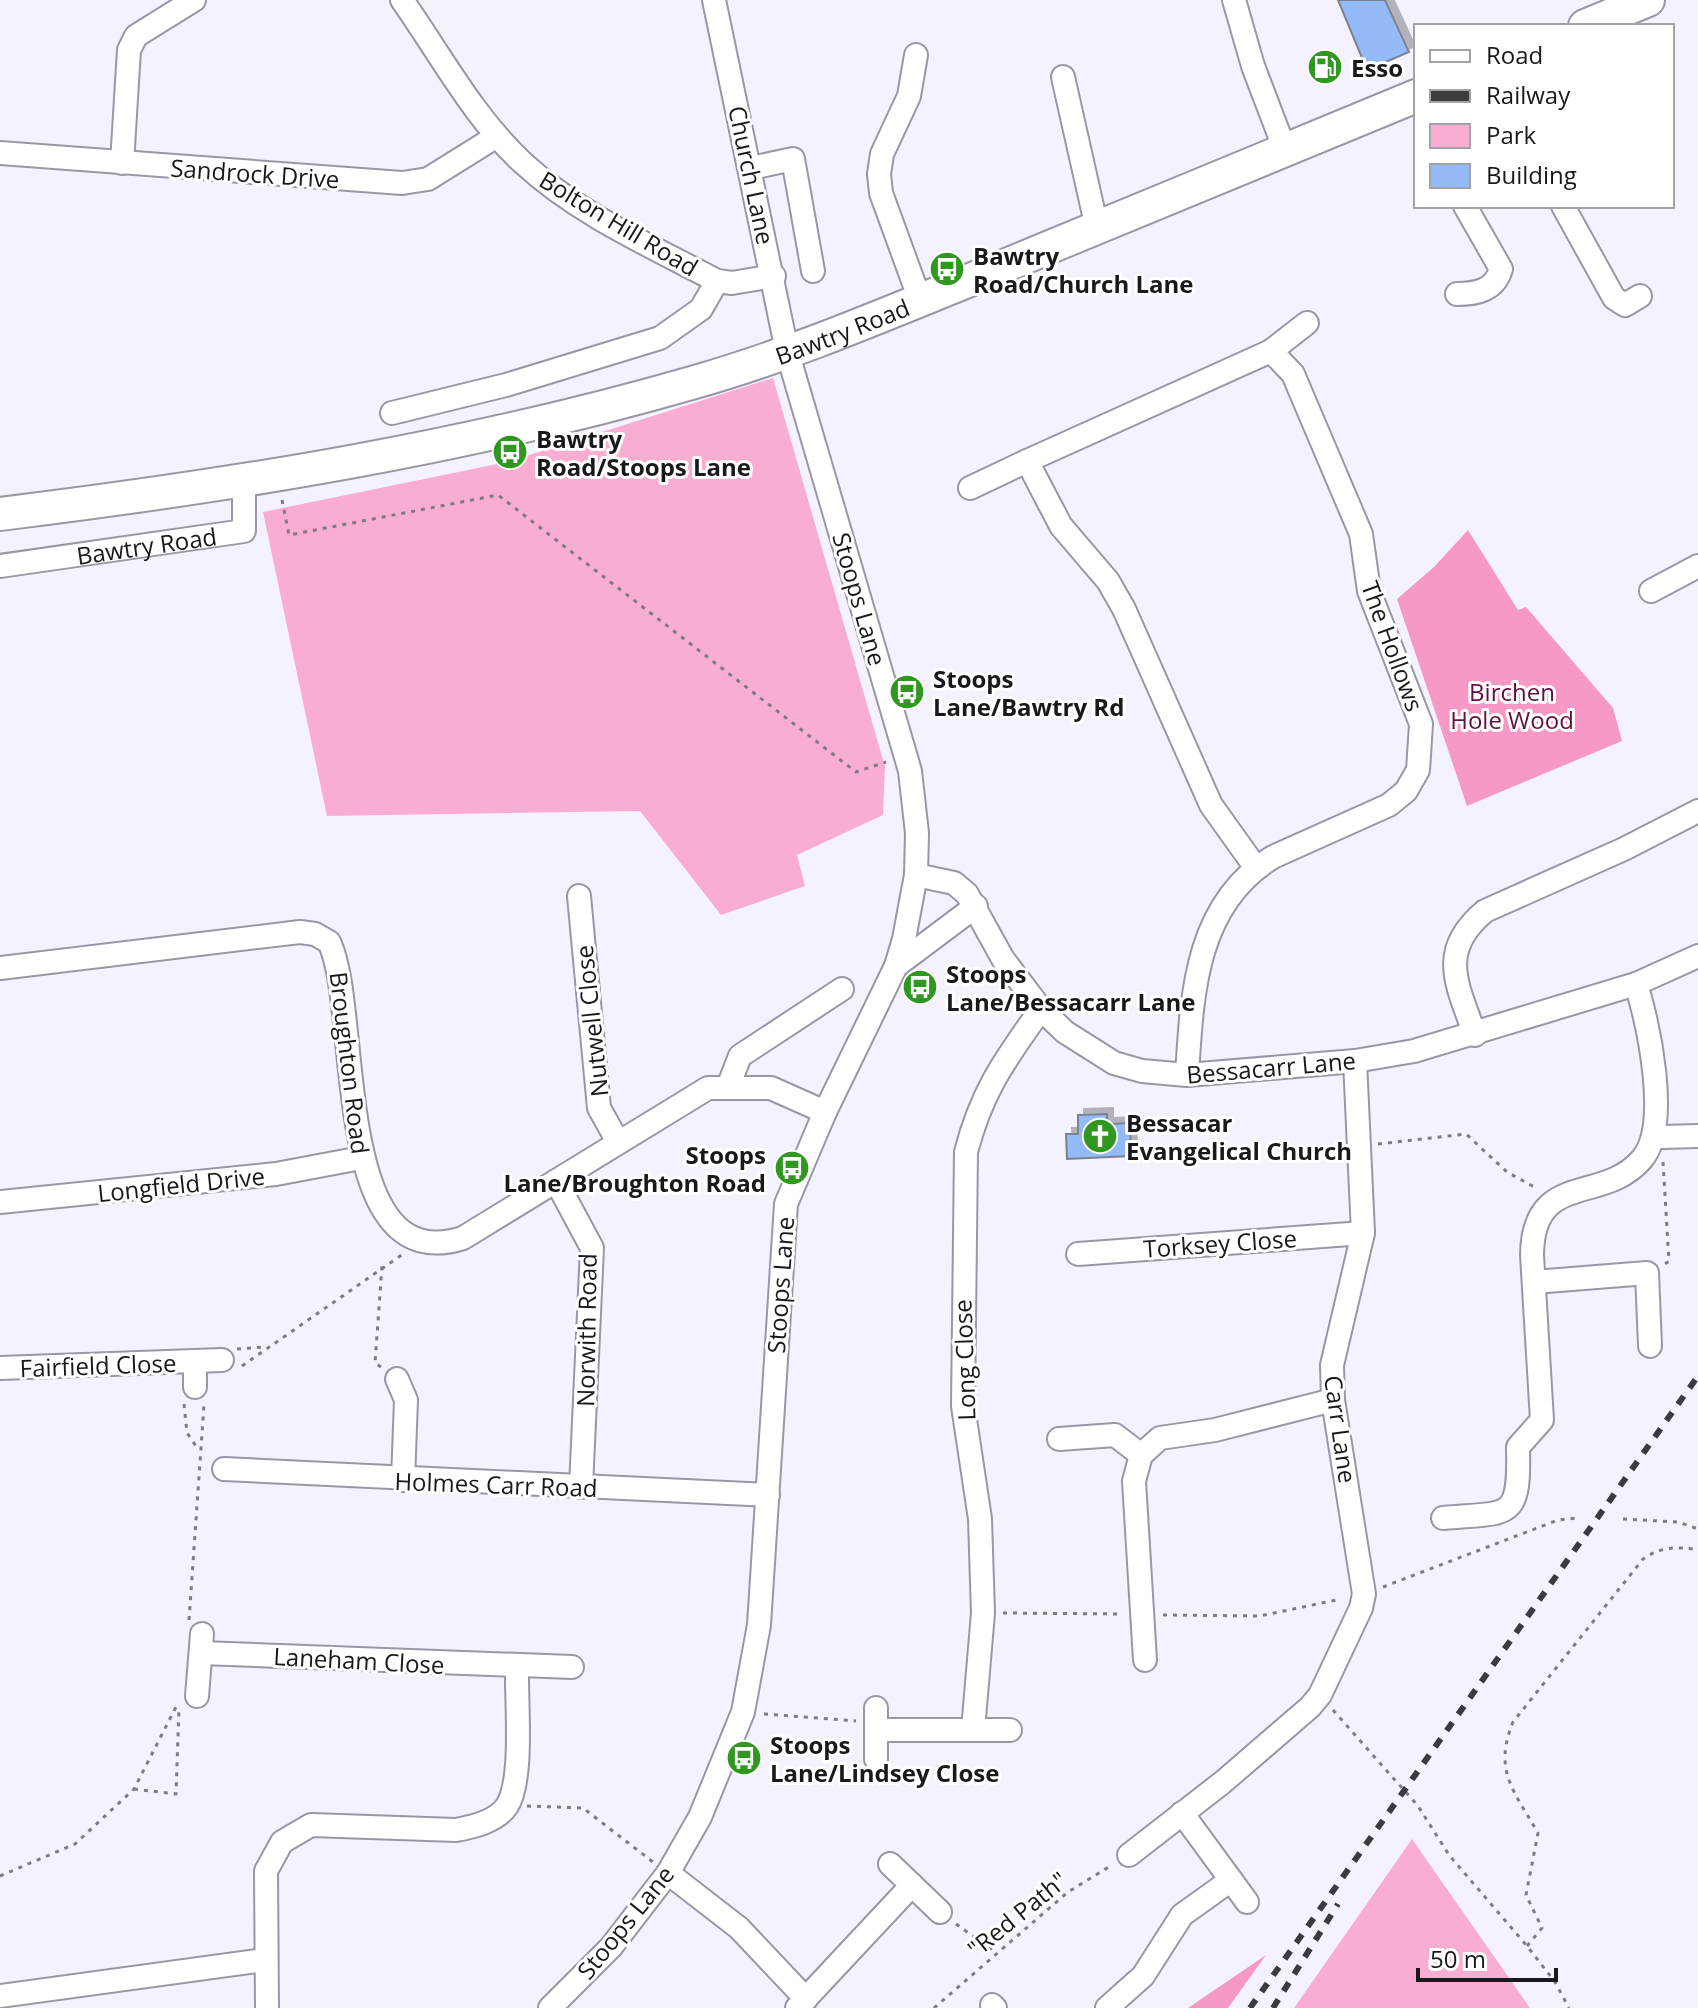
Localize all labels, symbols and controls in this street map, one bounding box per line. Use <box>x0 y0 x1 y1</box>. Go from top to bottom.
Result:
legend <box>1414 24 1674 208</box>
text: Road <box>1486 38 1543 71</box>
fuel station icon: Esso <box>1306 48 1344 86</box>
place label: Esso <box>1351 51 1403 84</box>
text: Railway <box>1486 78 1571 111</box>
street label: Church Lane <box>721 103 783 247</box>
text: Park <box>1486 118 1537 151</box>
street label: Sandrock Drive <box>169 151 341 195</box>
text: Building <box>1486 158 1577 191</box>
street label: Bolton Hill Road <box>534 163 704 283</box>
place label: Bawtry Road/Church Lane <box>973 239 1193 300</box>
bus stop icon: Bawtry Road/Church Lane <box>928 250 966 288</box>
street label: Bawtry Road <box>770 290 914 372</box>
place label: Bawtry Road/Stoops Lane <box>536 422 751 483</box>
bus stop icon: Bawtry Road/Stoops Lane <box>491 433 529 471</box>
street label: Bawtry Road <box>74 519 219 571</box>
street label: Stoops Lane <box>825 529 895 669</box>
street label: The Hollows <box>1354 576 1432 716</box>
place label: Stoops Lane/Bawtry Rd <box>933 662 1124 723</box>
bus stop icon: Stoops Lane/Bawtry Rd <box>888 673 926 711</box>
park label: Birchen Hole Wood <box>1450 675 1574 736</box>
street label: Nutwell Close <box>567 944 615 1098</box>
place label: Stoops Lane/Bessacarr Lane <box>946 957 1195 1018</box>
bus stop icon: Stoops Lane/Bessacarr Lane <box>901 968 939 1006</box>
street label: Broughton Road <box>322 970 378 1156</box>
street label: Bessacarr Lane <box>1185 1043 1357 1091</box>
place label: Bessacar Evangelical Church <box>1126 1106 1352 1167</box>
church icon: Bessacar Evangelical Church <box>1081 1117 1119 1155</box>
place label: Stoops Lane/Broughton Road <box>503 1138 766 1199</box>
bus stop icon: Stoops Lane/Broughton Road <box>773 1149 811 1187</box>
street label: Longfield Drive <box>96 1159 266 1209</box>
street label: Stoops Lane <box>759 1216 801 1354</box>
street label: Torksey Close <box>1142 1221 1298 1265</box>
street label: Norwith Road <box>568 1253 604 1407</box>
street label: Long Close <box>945 1299 983 1421</box>
street label: Fairfield Close <box>19 1346 177 1384</box>
street label: Carr Lane <box>1317 1373 1365 1485</box>
street label: Holmes Carr Road <box>394 1464 598 1504</box>
street label: Laneham Close <box>273 1639 445 1681</box>
place label: Stoops Lane/Lindsey Close <box>770 1728 999 1789</box>
bus stop icon: Stoops Lane/Lindsey Close <box>725 1739 763 1777</box>
street label: Stoops Lane <box>569 1858 681 1986</box>
street label: "Red Path" <box>960 1864 1074 1964</box>
scale bar <box>1418 1932 1556 1982</box>
text: 50 m <box>1430 1942 1486 1975</box>

